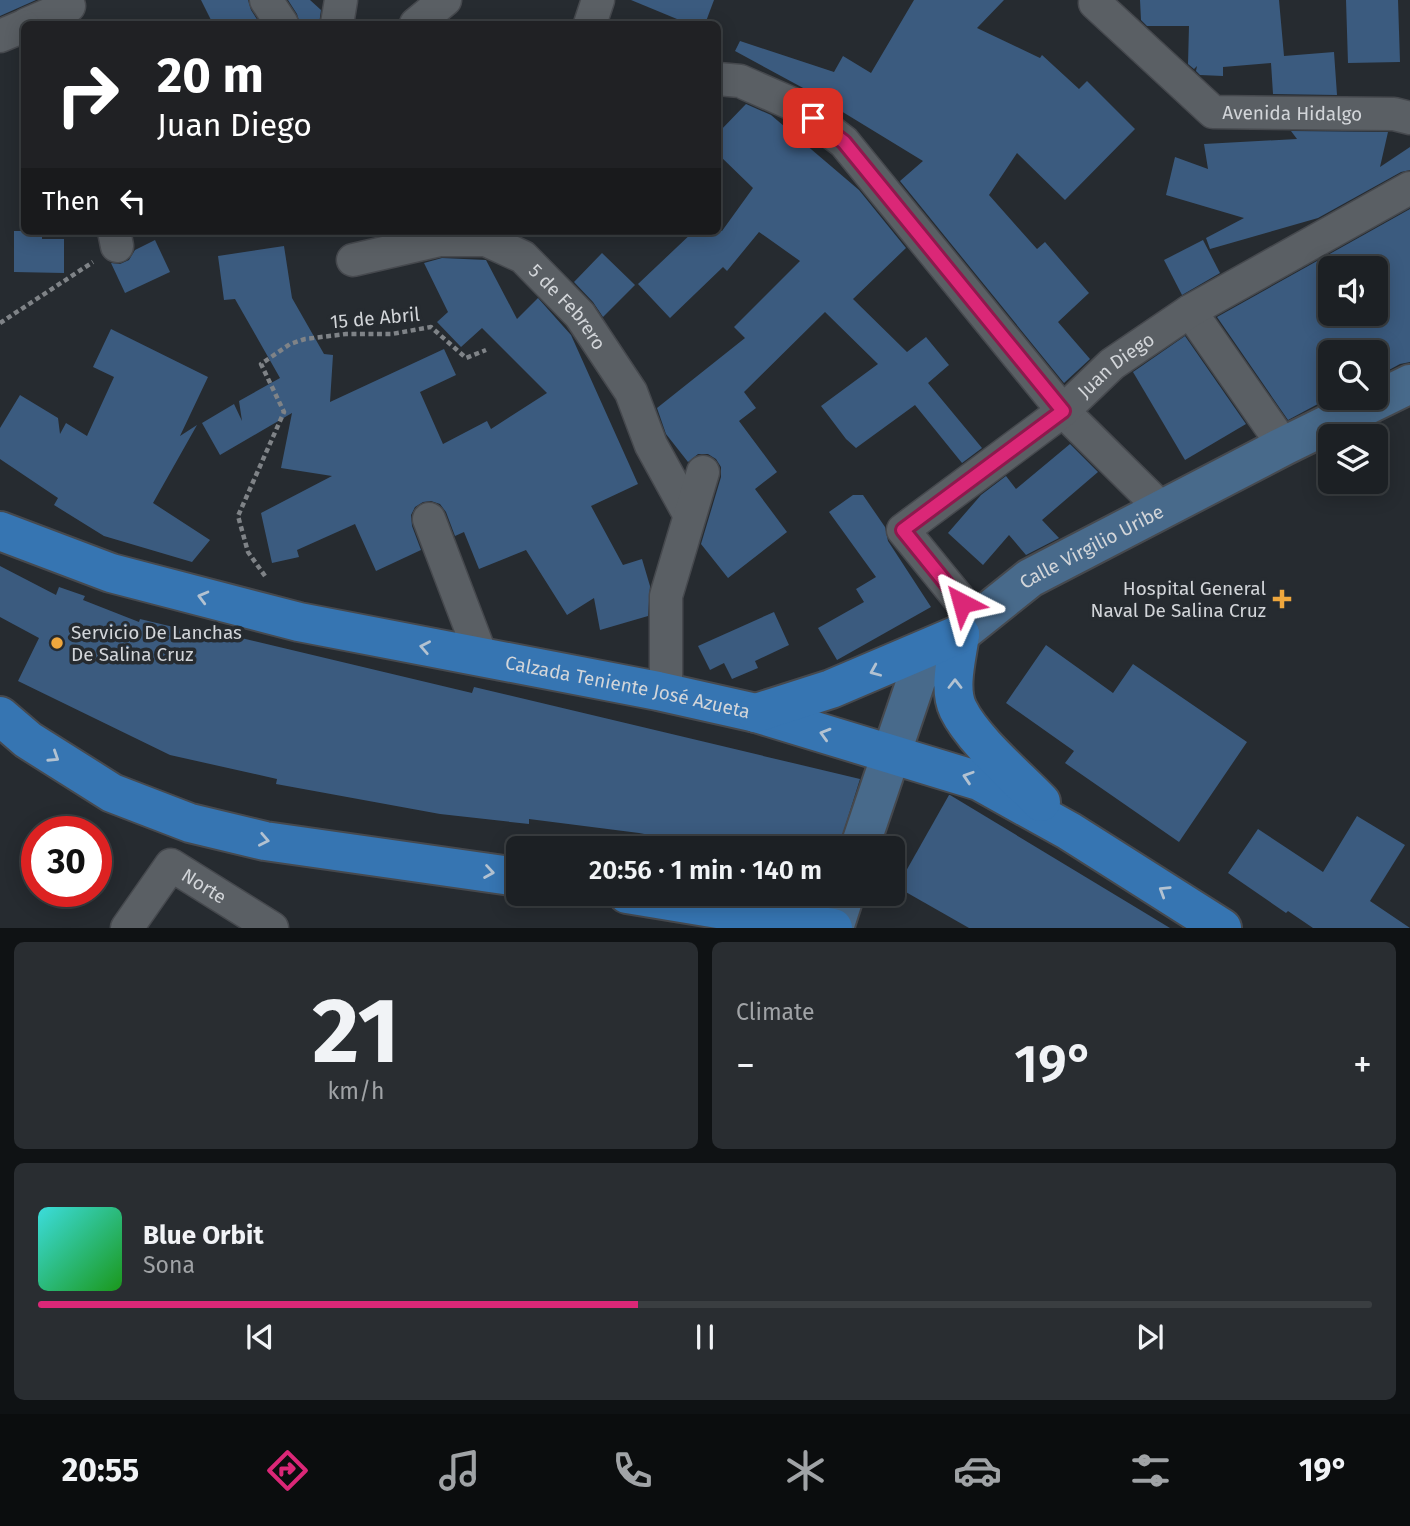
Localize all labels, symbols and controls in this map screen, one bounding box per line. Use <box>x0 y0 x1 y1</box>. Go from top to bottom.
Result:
text: 20 m <box>157 46 264 105</box>
icon: right <box>42 49 133 140</box>
pin <box>783 88 843 148</box>
icon: arrive <box>794 99 832 137</box>
street label: Avenida Hidalgo <box>1222 101 1362 125</box>
text: Juan Diego <box>157 106 312 144</box>
icon: left <box>114 182 152 220</box>
text: Then <box>42 186 100 217</box>
map controls <box>1318 256 1388 494</box>
button: sound <box>1318 256 1388 326</box>
street label: 5 de Febrero <box>524 259 611 354</box>
street label: 15 de Abril <box>329 303 421 333</box>
street label: Juan Diego <box>1073 327 1159 402</box>
button: search <box>1318 340 1388 410</box>
button: layers <box>1318 424 1388 494</box>
street label: Calle Virgilio Uribe <box>1014 499 1167 594</box>
position arrow <box>925 566 999 640</box>
place label: Hospital General Naval De Salina Cruz <box>1091 577 1266 622</box>
marker: Hospital General Naval De Salina Cruz <box>1272 589 1292 609</box>
one-way arrow <box>197 591 209 606</box>
place label: Servicio De Lanchas De Salina Cruz <box>71 621 242 666</box>
marker: Servicio De Lanchas De Salina Cruz <box>49 635 65 651</box>
one-way arrow <box>419 640 431 655</box>
street label: Calzada Teniente José Azueta <box>503 650 752 723</box>
one-way arrow <box>870 663 882 677</box>
one-way arrow <box>948 678 963 689</box>
one-way arrow <box>820 727 832 742</box>
one-way arrow <box>47 748 60 761</box>
one-way arrow <box>962 771 974 786</box>
speed limit sign: 30 <box>21 816 112 907</box>
one-way arrow <box>258 832 270 847</box>
text: 20:56 · 1 min · 140 m <box>589 855 822 886</box>
street label: Norte <box>178 863 231 908</box>
one-way arrow <box>483 864 495 879</box>
one-way arrow <box>1159 887 1172 900</box>
text: 21 <box>312 977 400 1086</box>
text: Climate <box>736 998 815 1026</box>
text: 19° <box>1014 1033 1094 1096</box>
text: − <box>736 1042 755 1088</box>
text: + <box>1353 1042 1372 1088</box>
text: km/h <box>328 1077 384 1105</box>
text: Blue Orbit <box>143 1220 263 1251</box>
text: Sona <box>143 1251 195 1279</box>
icon: previous <box>241 1318 279 1356</box>
icon: pause <box>686 1318 724 1356</box>
icon: next <box>1131 1318 1169 1356</box>
icon: directions <box>263 1446 312 1495</box>
icon: music <box>435 1446 484 1495</box>
icon: phone <box>608 1446 657 1495</box>
icon: climate <box>781 1446 830 1495</box>
icon: car <box>953 1446 1002 1495</box>
icon: filters <box>1126 1446 1175 1495</box>
text: 20:55 <box>62 1451 139 1489</box>
text: 19° <box>1299 1451 1348 1489</box>

